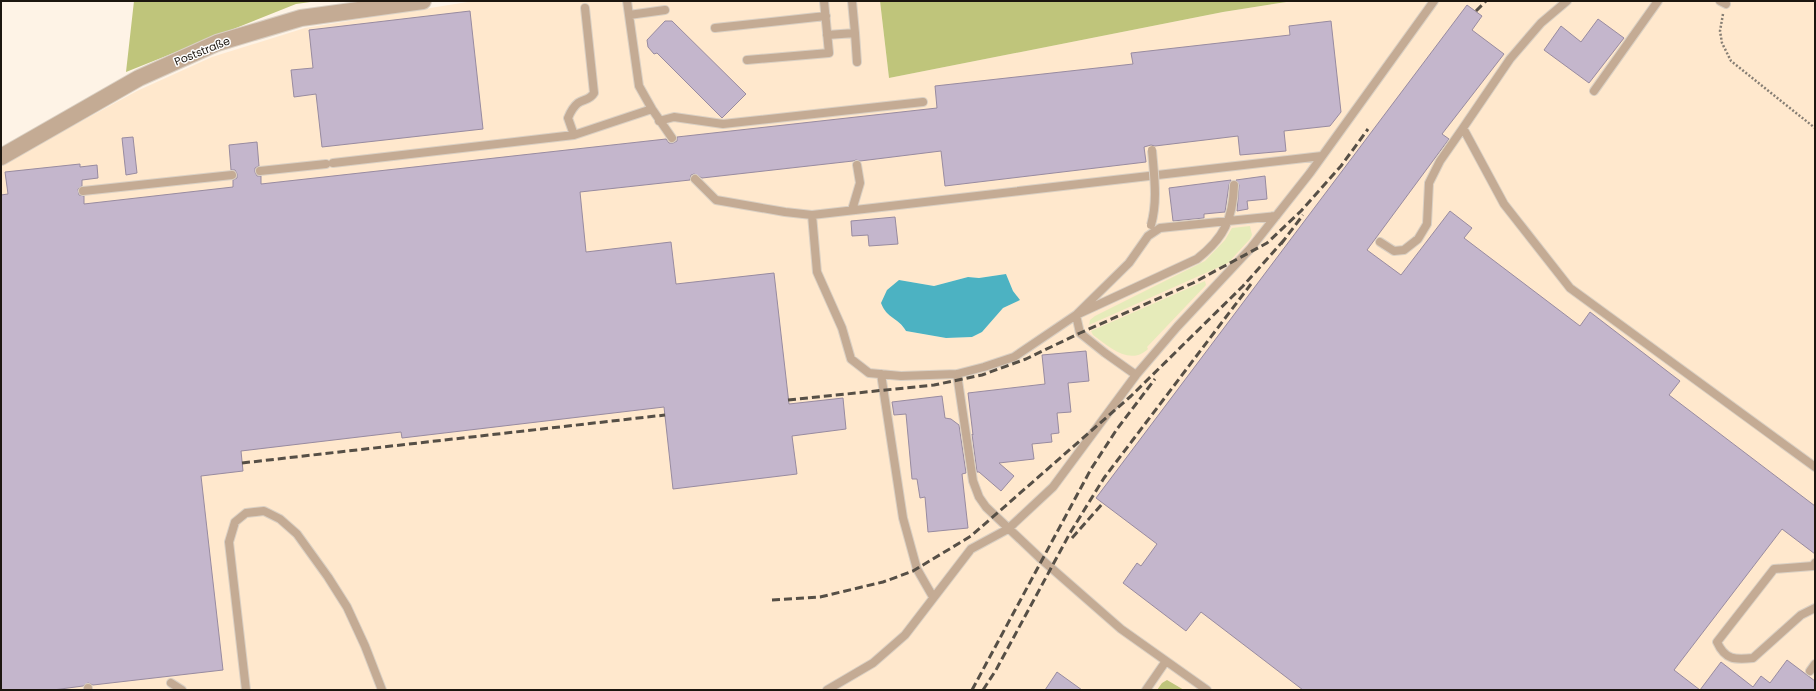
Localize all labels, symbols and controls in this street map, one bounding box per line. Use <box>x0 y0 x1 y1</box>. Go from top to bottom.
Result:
street label: Poststraße <box>172 33 232 69</box>

